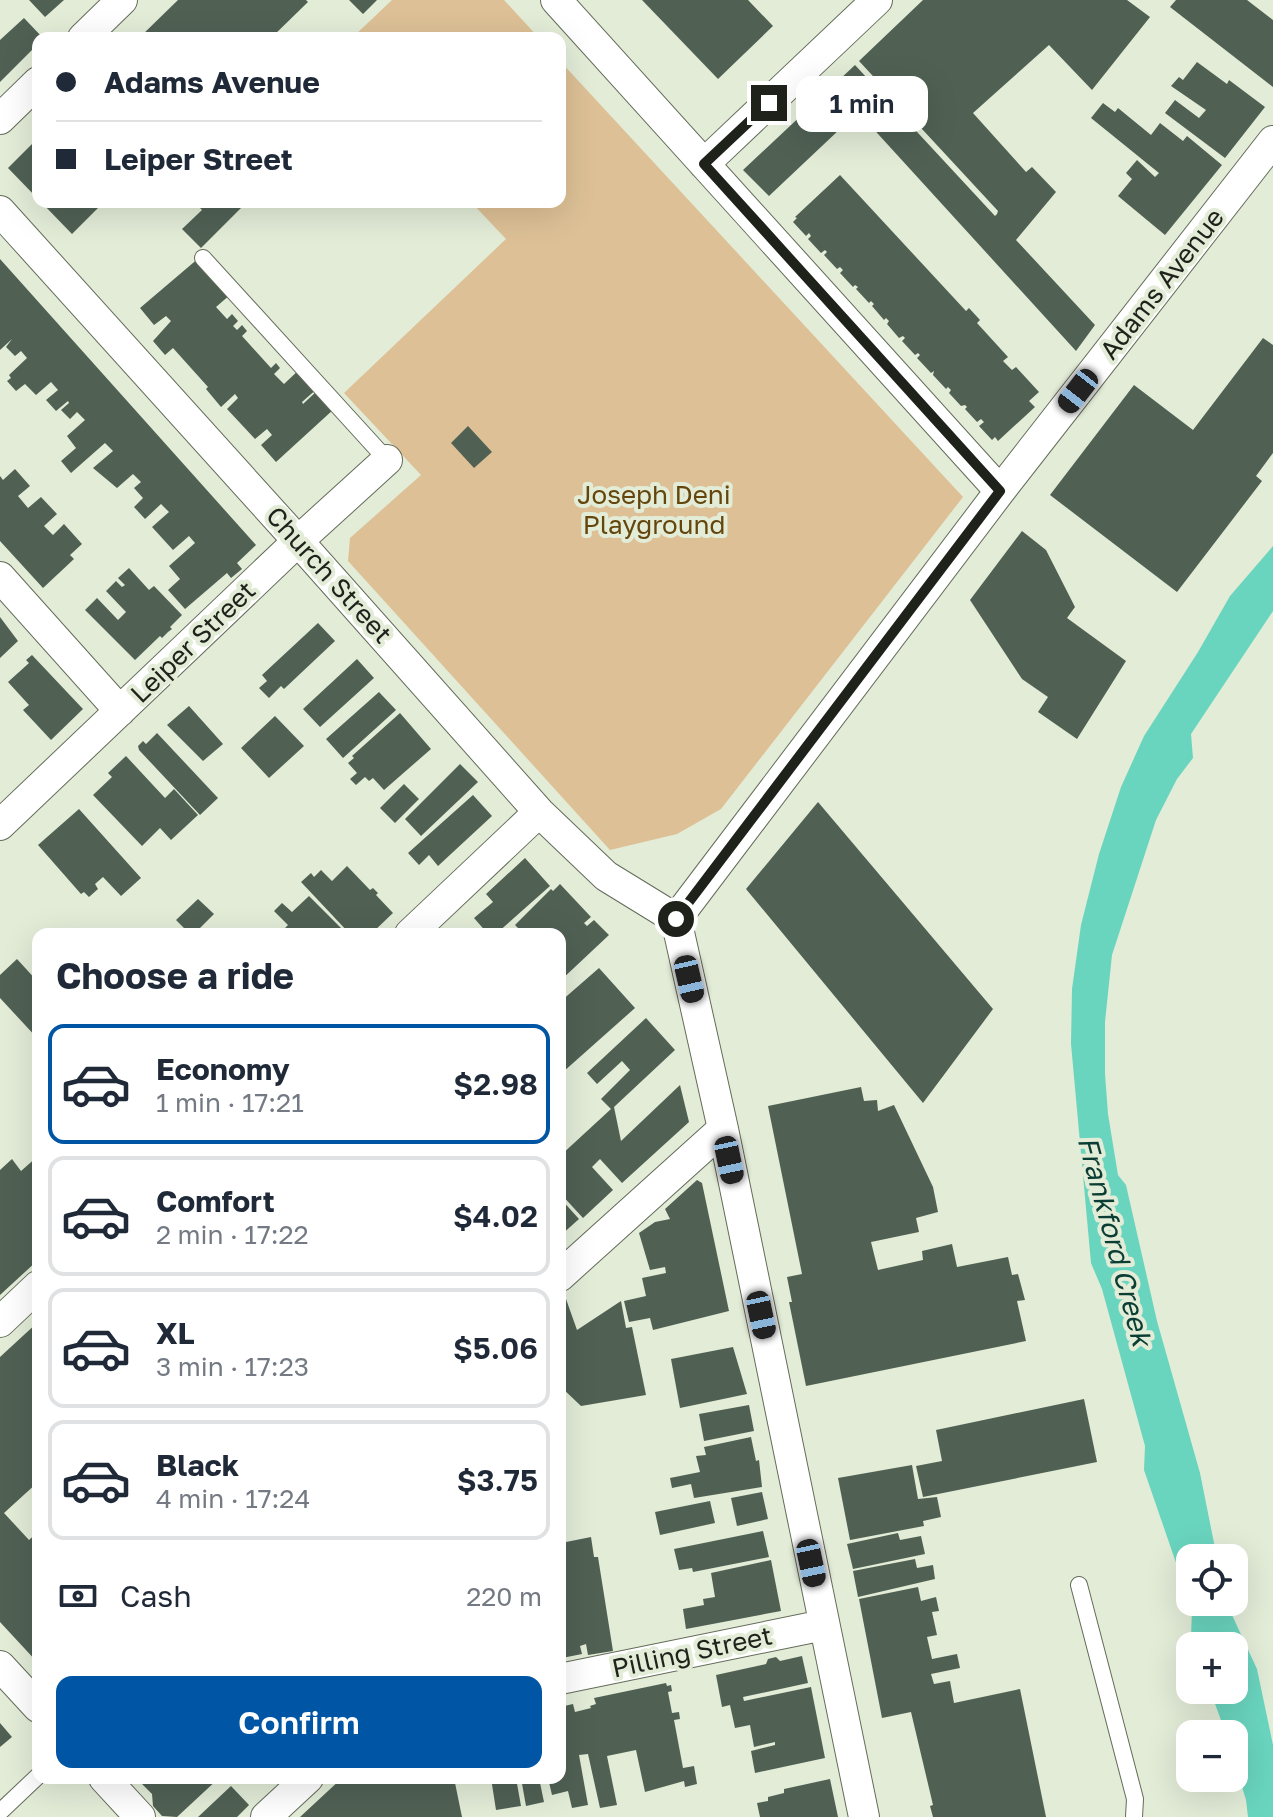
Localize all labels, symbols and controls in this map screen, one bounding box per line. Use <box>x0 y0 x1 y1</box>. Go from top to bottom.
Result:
text: Adams Avenue <box>104 64 320 100</box>
callout: 1 min <box>797 75 929 131</box>
route end <box>751 85 787 121</box>
text: 1 min <box>829 88 895 119</box>
text: Leiper Street <box>104 141 293 177</box>
street label: Adams Avenue <box>1093 202 1230 365</box>
car <box>1054 365 1102 417</box>
park label: Joseph Deni Playground <box>577 479 731 540</box>
street label: Church Street <box>260 500 399 649</box>
street label: Leiper Street <box>124 574 261 709</box>
route start <box>658 901 694 937</box>
car <box>672 953 706 1005</box>
text: Choose a ride <box>56 954 294 997</box>
icon: car <box>60 1048 132 1120</box>
text: Economy <box>156 1051 290 1087</box>
text: $2.98 <box>453 1066 538 1102</box>
text: 1 min · 17:21 <box>156 1087 304 1118</box>
water label: Frankford Creek <box>1072 1132 1160 1352</box>
car <box>712 1134 746 1186</box>
icon: car <box>60 1180 132 1252</box>
text: Comfort <box>156 1183 275 1219</box>
text: $4.02 <box>453 1198 538 1234</box>
text: 2 min · 17:22 <box>156 1219 309 1250</box>
car <box>744 1289 778 1341</box>
icon: car <box>60 1312 132 1384</box>
text: XL <box>156 1315 195 1351</box>
text: $5.06 <box>453 1330 538 1366</box>
text: 3 min · 17:23 <box>156 1351 309 1382</box>
icon: car <box>60 1444 132 1516</box>
text: Black <box>156 1447 239 1483</box>
text: $3.75 <box>457 1462 538 1498</box>
text: 4 min · 17:24 <box>156 1483 310 1514</box>
car <box>794 1537 828 1589</box>
map controls <box>1176 1544 1248 1792</box>
button: locate <box>1176 1544 1248 1616</box>
icon: cash <box>56 1574 100 1618</box>
text: Cash <box>120 1578 192 1614</box>
text: 220 m <box>466 1581 542 1612</box>
street label: Pilling Street <box>609 1619 775 1684</box>
button: + <box>1176 1632 1248 1704</box>
button: Confirm <box>56 1676 542 1768</box>
button: − <box>1176 1720 1248 1792</box>

